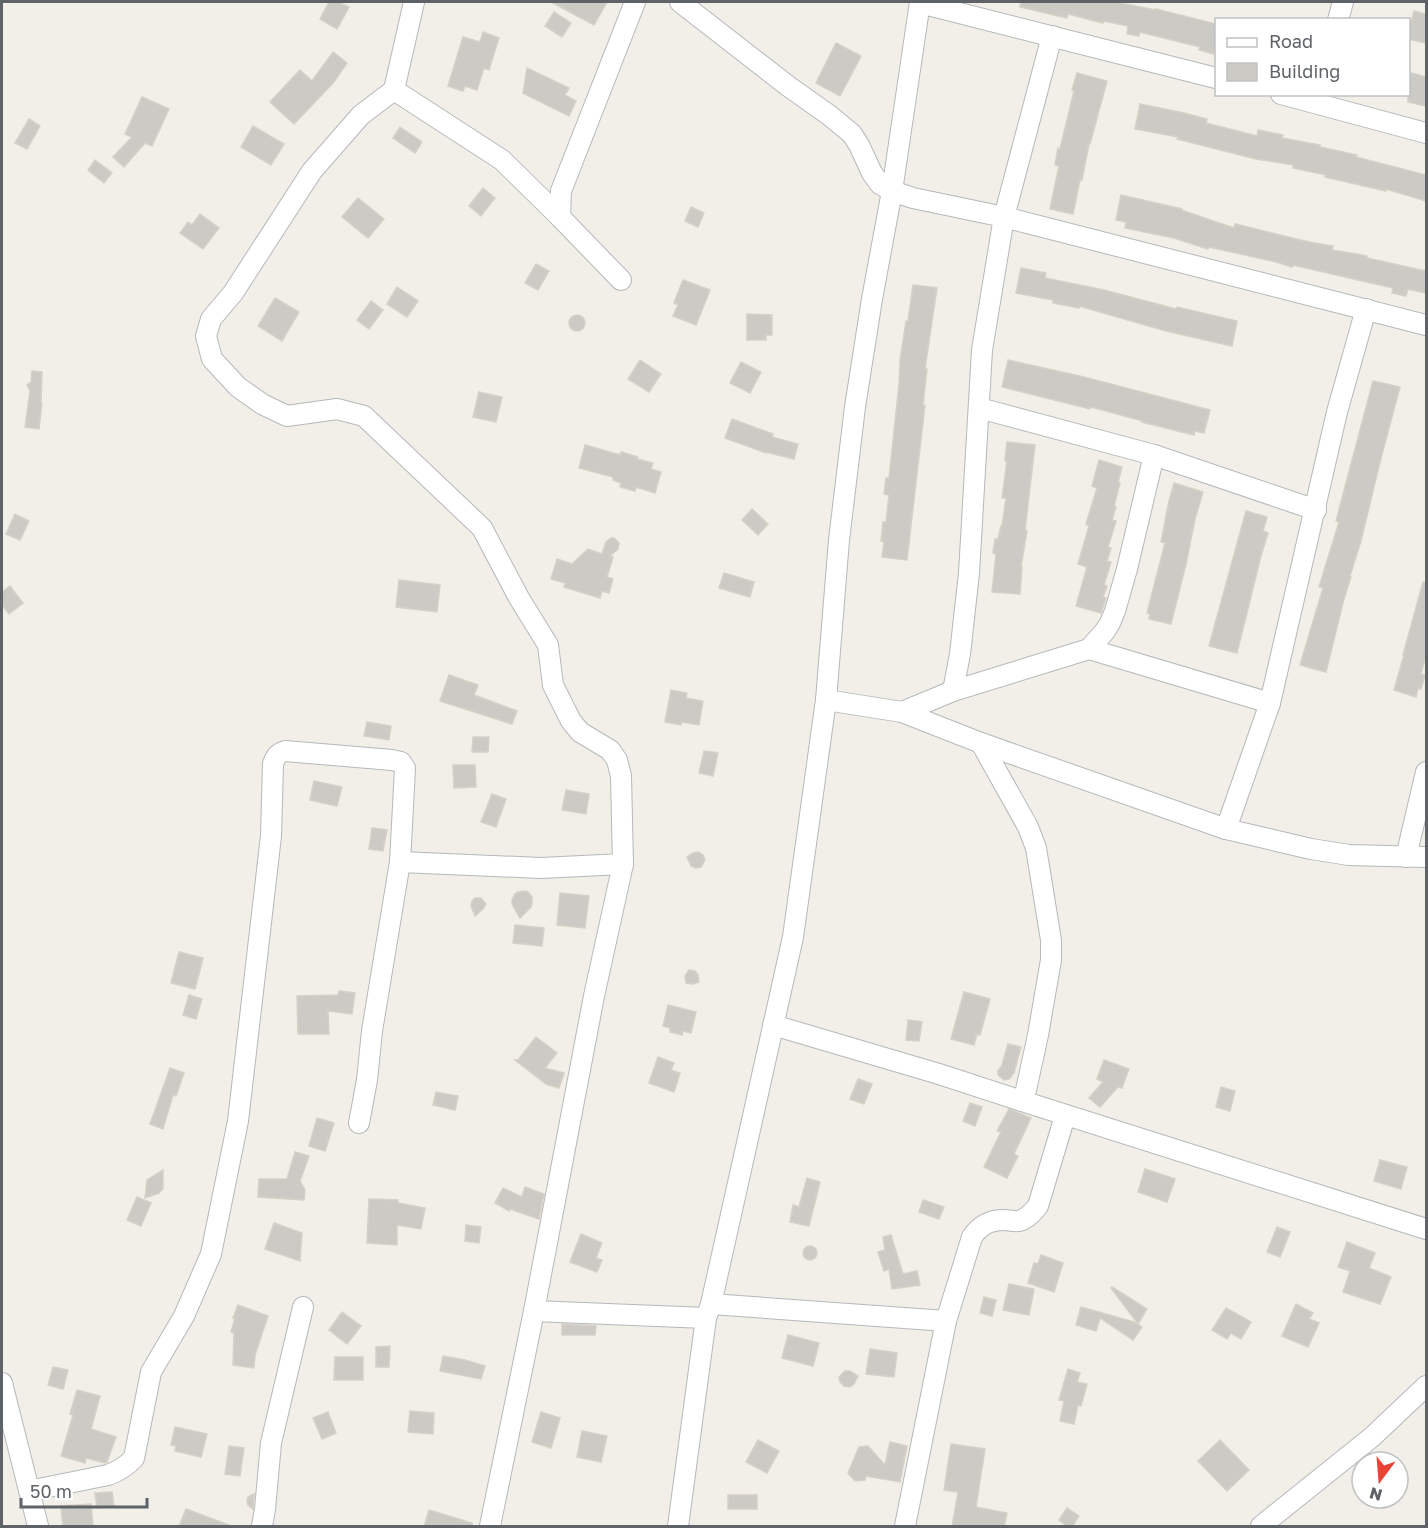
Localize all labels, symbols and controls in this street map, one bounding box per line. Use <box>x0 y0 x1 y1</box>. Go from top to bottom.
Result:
legend <box>1215 18 1410 96</box>
text: Road <box>1269 30 1313 52</box>
text: Building <box>1269 60 1340 82</box>
north arrow <box>1350 1450 1410 1510</box>
scale bar <box>21 1471 147 1509</box>
text: 50 m <box>30 1480 72 1502</box>
text: N <box>1367 1483 1384 1506</box>

